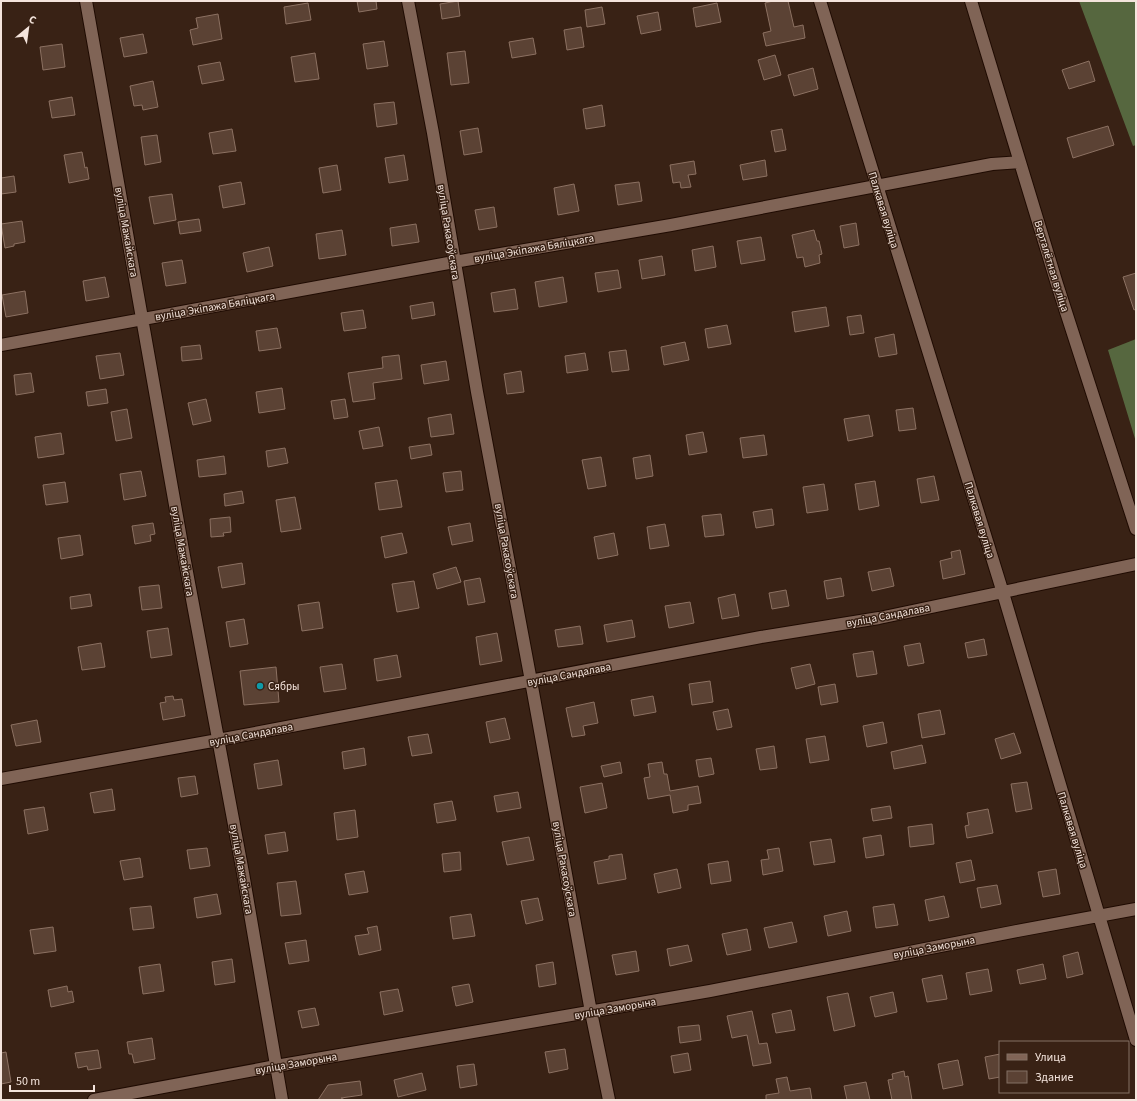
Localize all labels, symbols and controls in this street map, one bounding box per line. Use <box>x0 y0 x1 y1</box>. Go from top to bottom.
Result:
north arrow <box>8 8 48 48</box>
text: С <box>26 12 40 28</box>
street label: Палкавая вуліца <box>865 170 902 250</box>
street label: вуліца Ракасоўскага <box>434 183 463 281</box>
street label: вуліца Мажайскага <box>111 186 142 278</box>
street label: Верталётная вуліца <box>1030 219 1073 314</box>
street label: вуліца Экіпажа Бяліцкага <box>473 231 595 266</box>
street label: вуліца Экіпажа Бяліцкага <box>154 289 276 324</box>
street label: Палкавая вуліца <box>961 480 998 560</box>
street label: вуліца Ракасоўскага <box>491 502 522 600</box>
street label: вуліца Мажайскага <box>167 505 198 597</box>
street label: вуліца Сандалава <box>845 600 931 631</box>
street label: вуліца Сандалава <box>526 659 612 690</box>
place label: Сябры <box>268 679 299 694</box>
marker: Сябры <box>255 681 265 691</box>
street label: вуліца Сандалава <box>208 719 294 750</box>
street label: Палкавая вуліца <box>1054 790 1091 870</box>
street label: вуліца Ракасоўскага <box>549 820 580 918</box>
street label: вуліца Мажайскага <box>226 823 257 915</box>
street label: вуліца Заморына <box>892 932 976 963</box>
street label: вуліца Заморына <box>573 994 657 1023</box>
legend <box>999 1041 1129 1093</box>
street label: вуліца Заморына <box>254 1049 338 1078</box>
text: Улица <box>1035 1049 1066 1066</box>
scale bar <box>10 1067 94 1093</box>
text: Здание <box>1035 1069 1074 1086</box>
text: 50 m <box>16 1073 40 1090</box>

